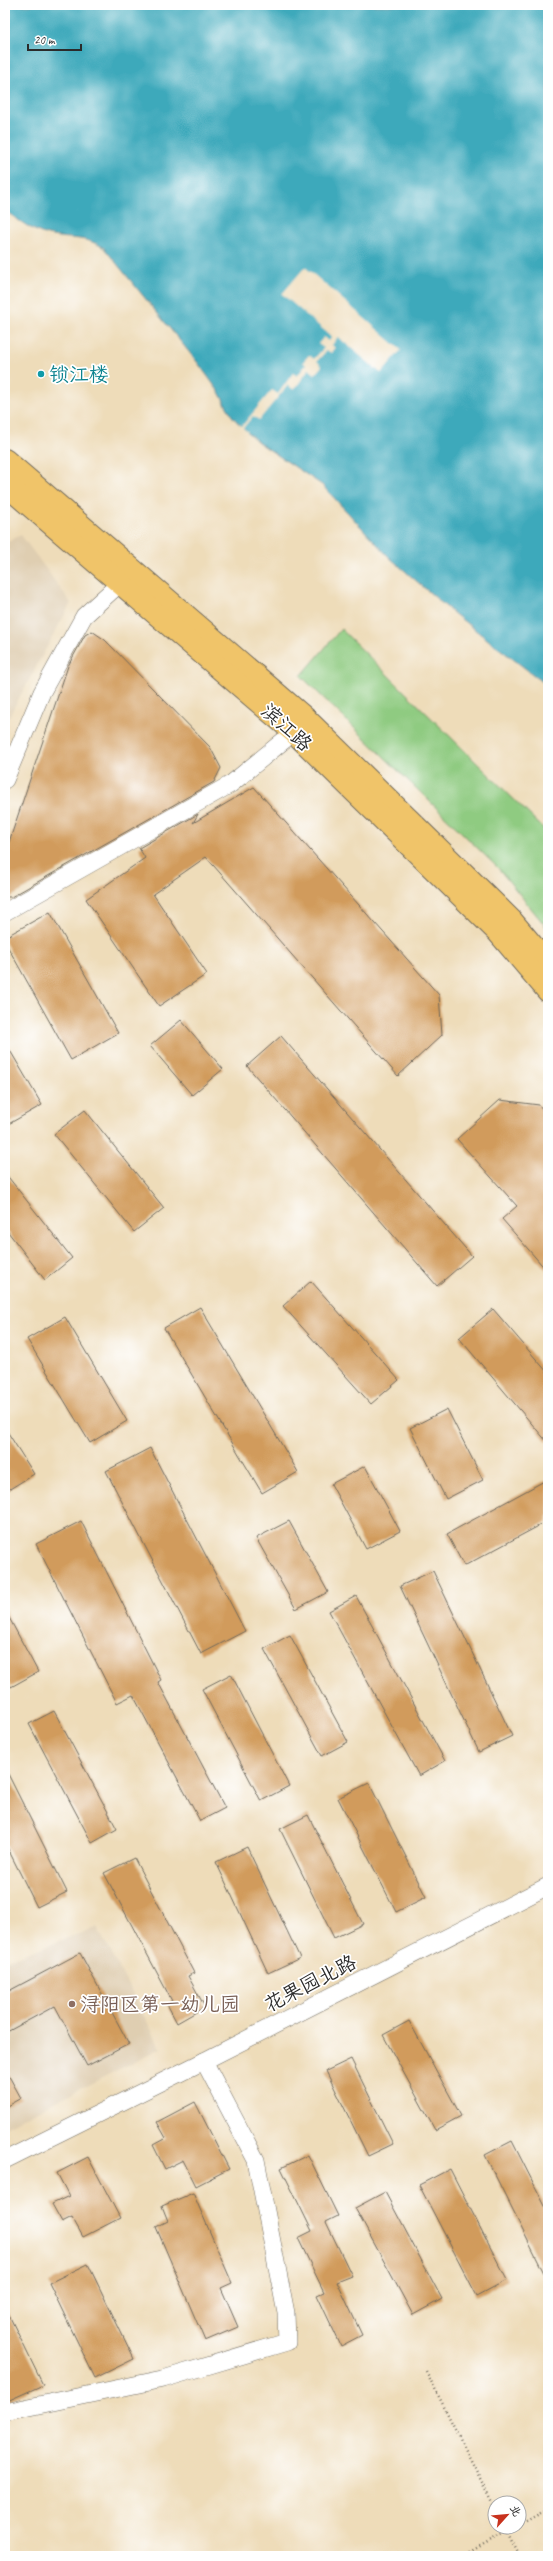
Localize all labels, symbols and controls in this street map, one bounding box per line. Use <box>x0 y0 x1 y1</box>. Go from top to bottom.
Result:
scale bar <box>28 26 81 52</box>
text: 20 m <box>34 32 56 48</box>
place label: 锁江楼 <box>49 362 109 387</box>
marker: 锁江楼 <box>36 369 46 379</box>
street label: 滨江路 <box>256 698 318 757</box>
street label: 花果园北路 <box>260 1949 361 2017</box>
place label: 浔阳区第一幼儿园 <box>80 1992 240 2017</box>
marker: 浔阳区第一幼儿园 <box>67 1999 77 2009</box>
north arrow <box>487 2495 527 2535</box>
text: 北 <box>507 2502 525 2519</box>

